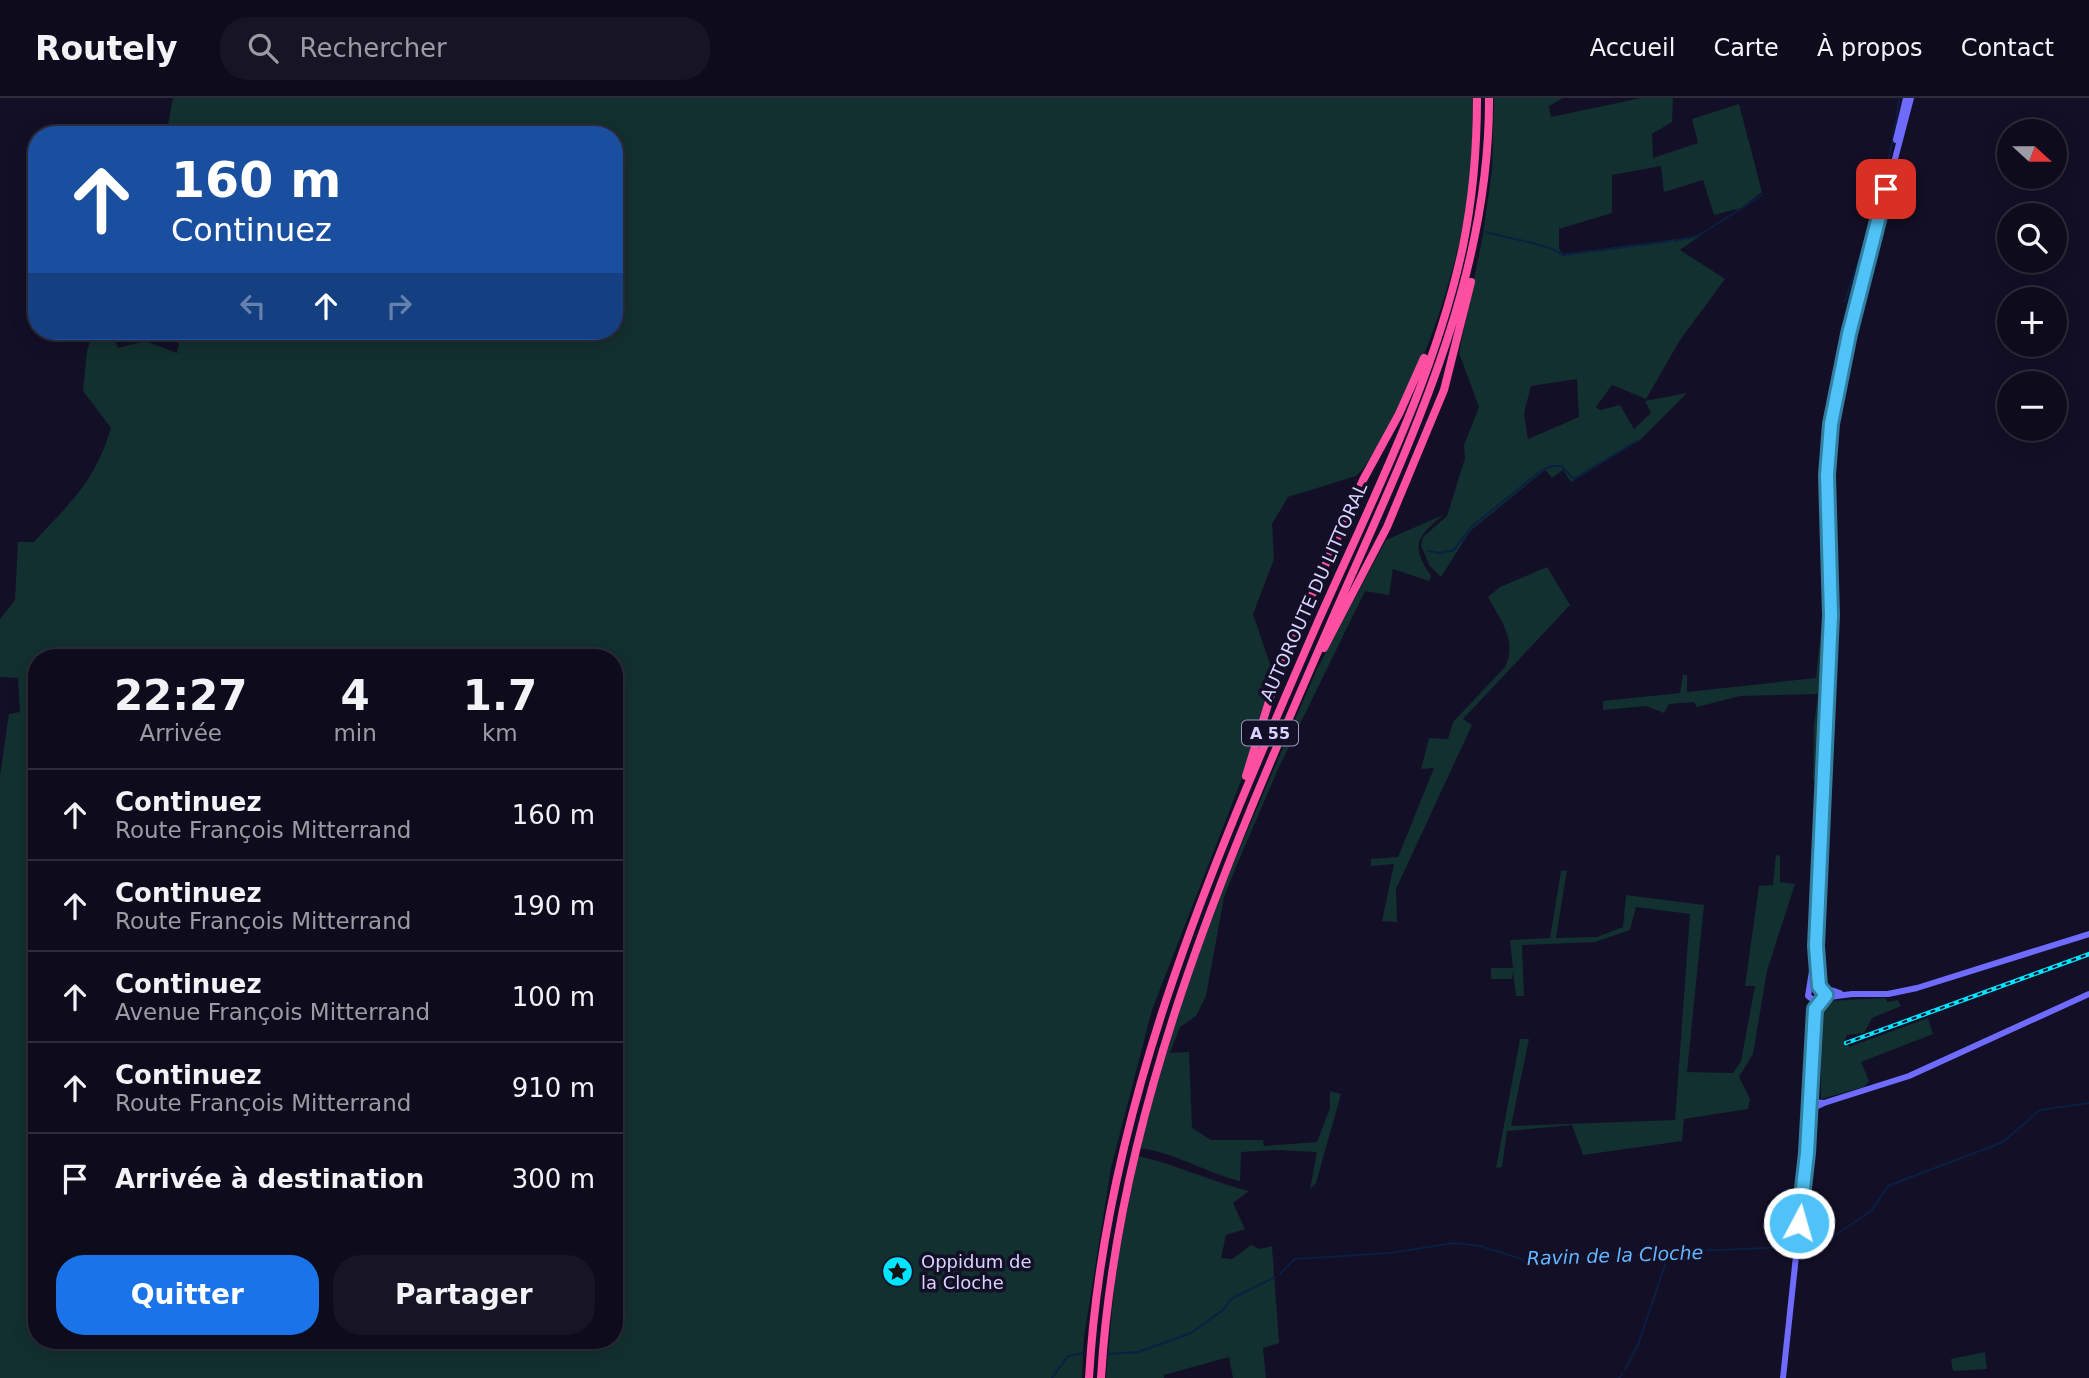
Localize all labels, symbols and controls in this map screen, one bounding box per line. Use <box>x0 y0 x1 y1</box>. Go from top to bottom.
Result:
search box <box>220 17 710 80</box>
text: Routely <box>35 29 178 68</box>
icon: search <box>244 29 282 67</box>
text: Rechercher <box>300 33 447 63</box>
text: Accueil <box>1590 34 1675 62</box>
text: Carte <box>1713 34 1779 62</box>
text: À propos <box>1817 34 1923 62</box>
text: Contact <box>1961 34 2054 62</box>
north arrow <box>1997 119 2067 189</box>
map controls <box>1997 119 2067 441</box>
text: 160 m <box>171 152 341 209</box>
icon: ahead <box>56 154 147 245</box>
pin <box>1856 159 1916 219</box>
icon: arrive <box>1867 170 1905 208</box>
button: search <box>1997 203 2067 273</box>
text: Continuez <box>171 211 332 249</box>
icon: left <box>234 287 272 325</box>
icon: ahead <box>307 287 345 325</box>
icon: right <box>380 287 418 325</box>
button: + <box>1997 287 2067 357</box>
button: − <box>1997 371 2067 441</box>
street label: AUTOROUTE DU LITTORAL <box>1256 479 1371 704</box>
text: 22:27 <box>114 671 248 720</box>
text: 4 <box>341 671 370 720</box>
text: 1.7 <box>463 671 537 720</box>
text: Arrivée <box>139 720 222 746</box>
text: min <box>333 720 377 746</box>
text: km <box>482 720 518 746</box>
road number: A 55 <box>1242 720 1298 746</box>
text: Continuez <box>115 787 262 817</box>
icon: ahead <box>56 796 94 834</box>
text: 160 m <box>512 800 595 830</box>
text: Route François Mitterrand <box>115 817 411 843</box>
text: Continuez <box>115 878 262 908</box>
icon: ahead <box>56 887 94 925</box>
text: 190 m <box>512 891 595 921</box>
text: Route François Mitterrand <box>115 908 411 934</box>
text: Continuez <box>115 969 262 999</box>
icon: ahead <box>56 978 94 1016</box>
text: 100 m <box>512 982 595 1012</box>
text: Avenue François Mitterrand <box>115 999 430 1025</box>
text: Continuez <box>115 1060 262 1090</box>
icon: ahead <box>56 1069 94 1107</box>
text: 910 m <box>512 1073 595 1103</box>
text: Route François Mitterrand <box>115 1090 411 1116</box>
icon: arrive <box>56 1160 94 1198</box>
text: Arrivée à destination <box>115 1164 424 1194</box>
text: 300 m <box>512 1164 595 1194</box>
position arrow <box>1762 1186 1836 1260</box>
water label: Ravin de la Cloche <box>1526 1241 1704 1269</box>
place label: Oppidum de la Cloche <box>921 1251 1032 1293</box>
button: Quitter <box>56 1255 319 1335</box>
button: Partager <box>333 1255 595 1335</box>
place icon: Oppidum de la Cloche <box>881 1255 915 1289</box>

